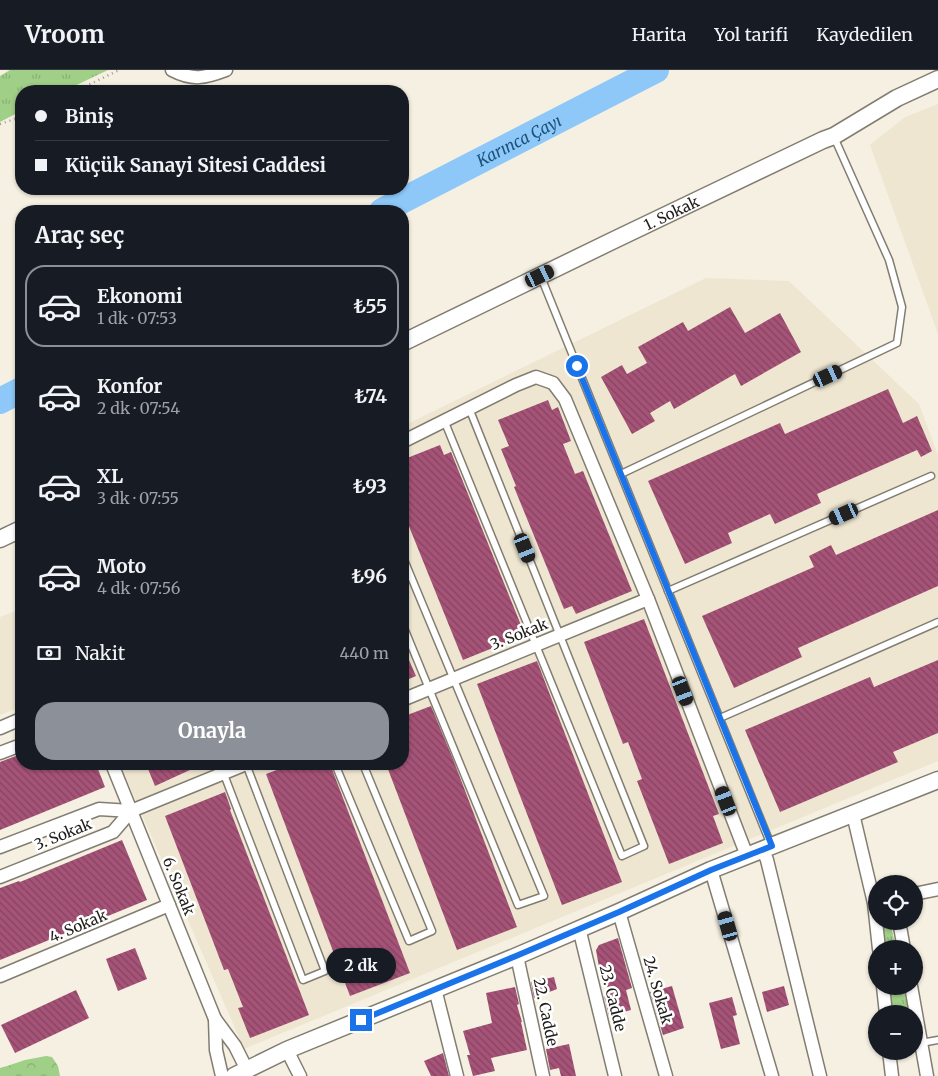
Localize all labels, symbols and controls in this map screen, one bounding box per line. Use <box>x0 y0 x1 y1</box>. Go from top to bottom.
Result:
text: Vroom <box>25 19 105 50</box>
text: Harita <box>632 23 686 46</box>
text: Yol tarifi <box>714 23 788 46</box>
text: Kaydedilen <box>816 23 913 46</box>
text: Biniş <box>65 104 114 128</box>
water label: Karınca Çayı <box>472 110 565 171</box>
text: Küçük Sanayi Sitesi Caddesi <box>65 153 326 177</box>
street label: 1. Sokak <box>640 191 702 234</box>
text: Araç seç <box>35 221 124 249</box>
car <box>523 263 556 289</box>
icon: car <box>37 284 82 329</box>
text: Ekonomi <box>97 284 183 308</box>
text: ₺55 <box>353 294 387 318</box>
text: 1 dk · 07:53 <box>97 308 177 328</box>
route start <box>566 355 588 377</box>
car <box>811 363 844 389</box>
icon: car <box>37 374 82 419</box>
text: Konfor <box>97 374 162 398</box>
text: ₺74 <box>354 384 387 408</box>
text: 2 dk · 07:54 <box>97 398 180 418</box>
icon: car <box>37 464 82 509</box>
text: XL <box>97 464 123 488</box>
text: ₺93 <box>353 474 387 498</box>
text: 3 dk · 07:55 <box>97 488 179 508</box>
car <box>827 501 860 527</box>
car <box>512 531 537 565</box>
icon: car <box>37 554 82 599</box>
text: Moto <box>97 554 146 578</box>
text: ₺96 <box>351 564 387 588</box>
text: 4 dk · 07:56 <box>97 578 180 598</box>
street label: 3. Sokak <box>488 614 551 654</box>
icon: cash <box>35 639 63 667</box>
text: Nakit <box>75 641 125 665</box>
text: 440 m <box>339 643 389 663</box>
car <box>670 674 695 708</box>
button: Onayla <box>35 702 389 760</box>
car <box>713 784 738 818</box>
street label: 3. Sokak <box>32 814 95 854</box>
street label: 6. Sokak <box>159 854 199 918</box>
map controls <box>868 875 923 1060</box>
button: locate <box>868 875 923 930</box>
street label: 4. Sokak <box>46 905 110 947</box>
car <box>716 910 739 942</box>
button: + <box>868 940 923 995</box>
callout: 2 dk <box>326 948 396 982</box>
street label: 24. Sokak <box>639 954 677 1026</box>
text: 2 dk <box>344 955 378 975</box>
street label: 23. Cadde <box>596 963 630 1033</box>
street label: 22. Cadde <box>530 976 563 1048</box>
button: − <box>868 1005 923 1060</box>
route end <box>350 1009 372 1031</box>

